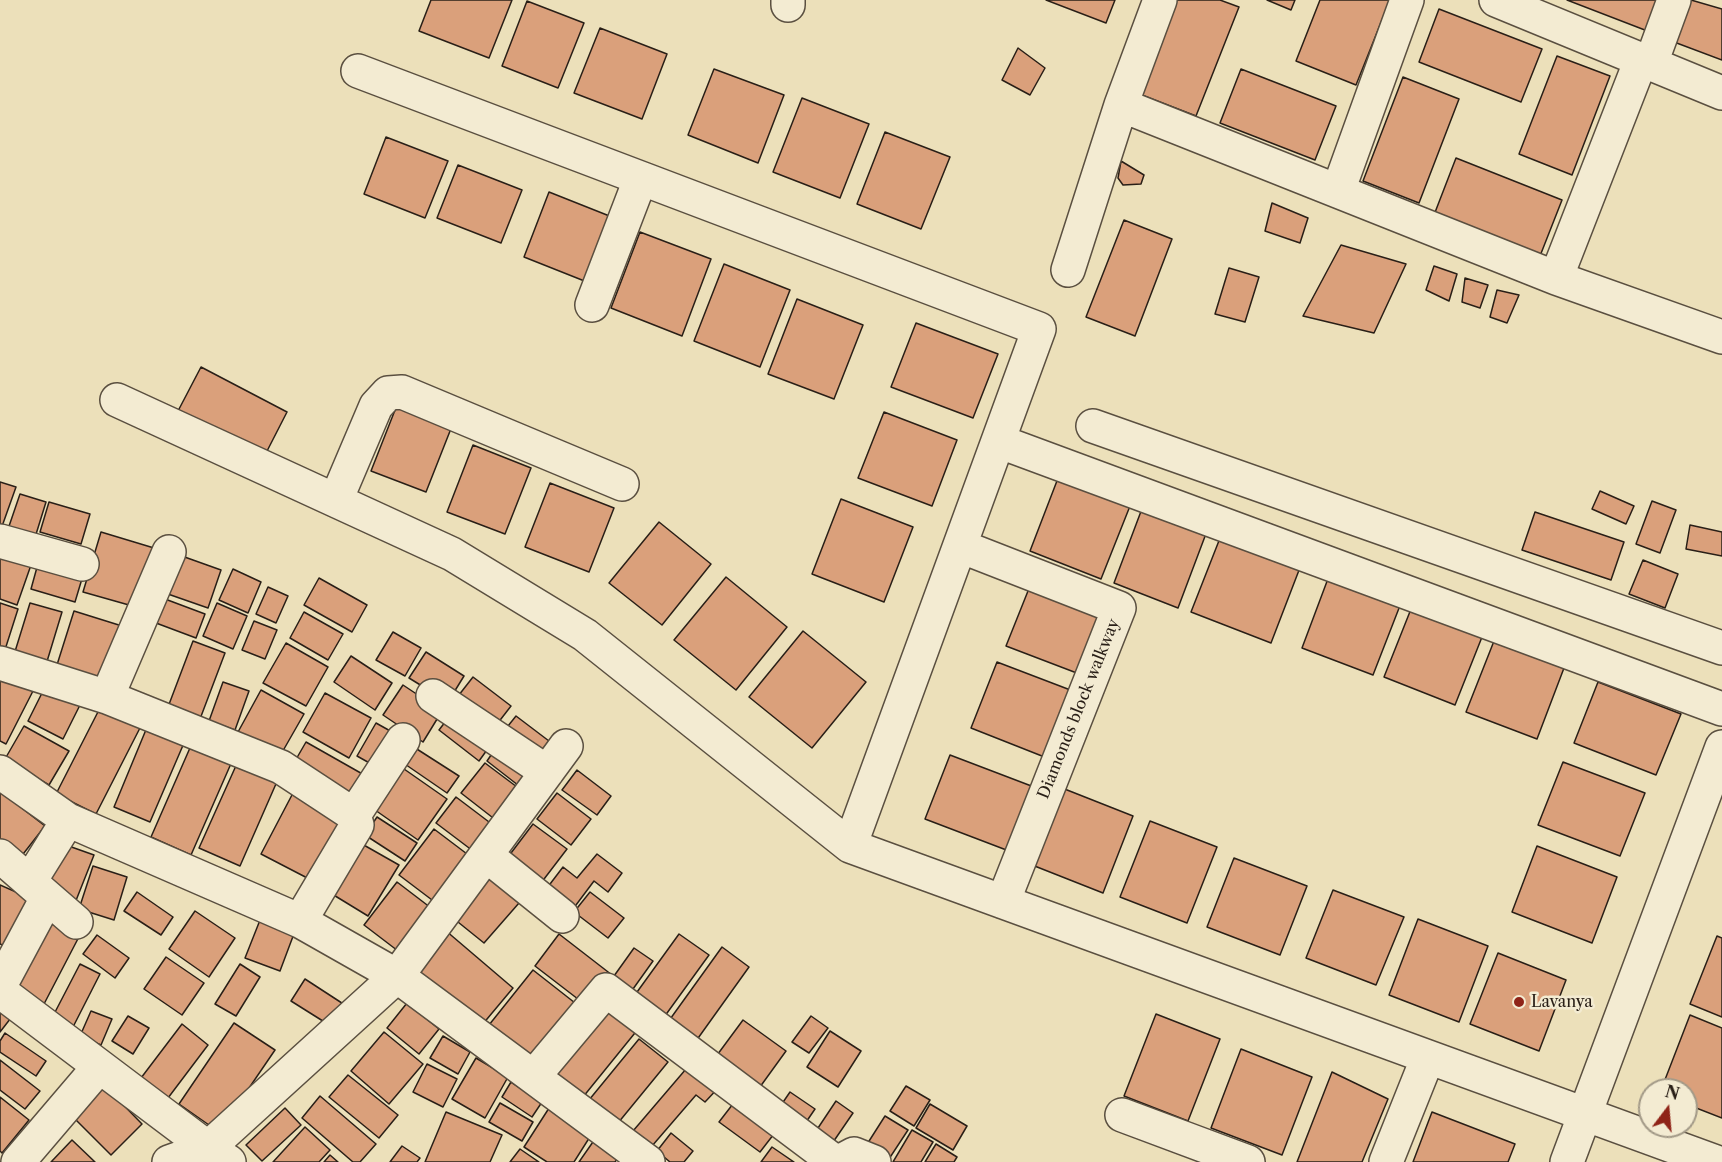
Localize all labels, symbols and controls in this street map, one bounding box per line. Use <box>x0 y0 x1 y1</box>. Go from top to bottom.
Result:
street label: Diamonds block walkway <box>1034 616 1124 802</box>
place label: Lavanya <box>1531 992 1593 1012</box>
marker: Lavanya <box>1512 995 1526 1009</box>
north arrow <box>1638 1078 1698 1138</box>
text: N <box>1663 1081 1682 1104</box>

